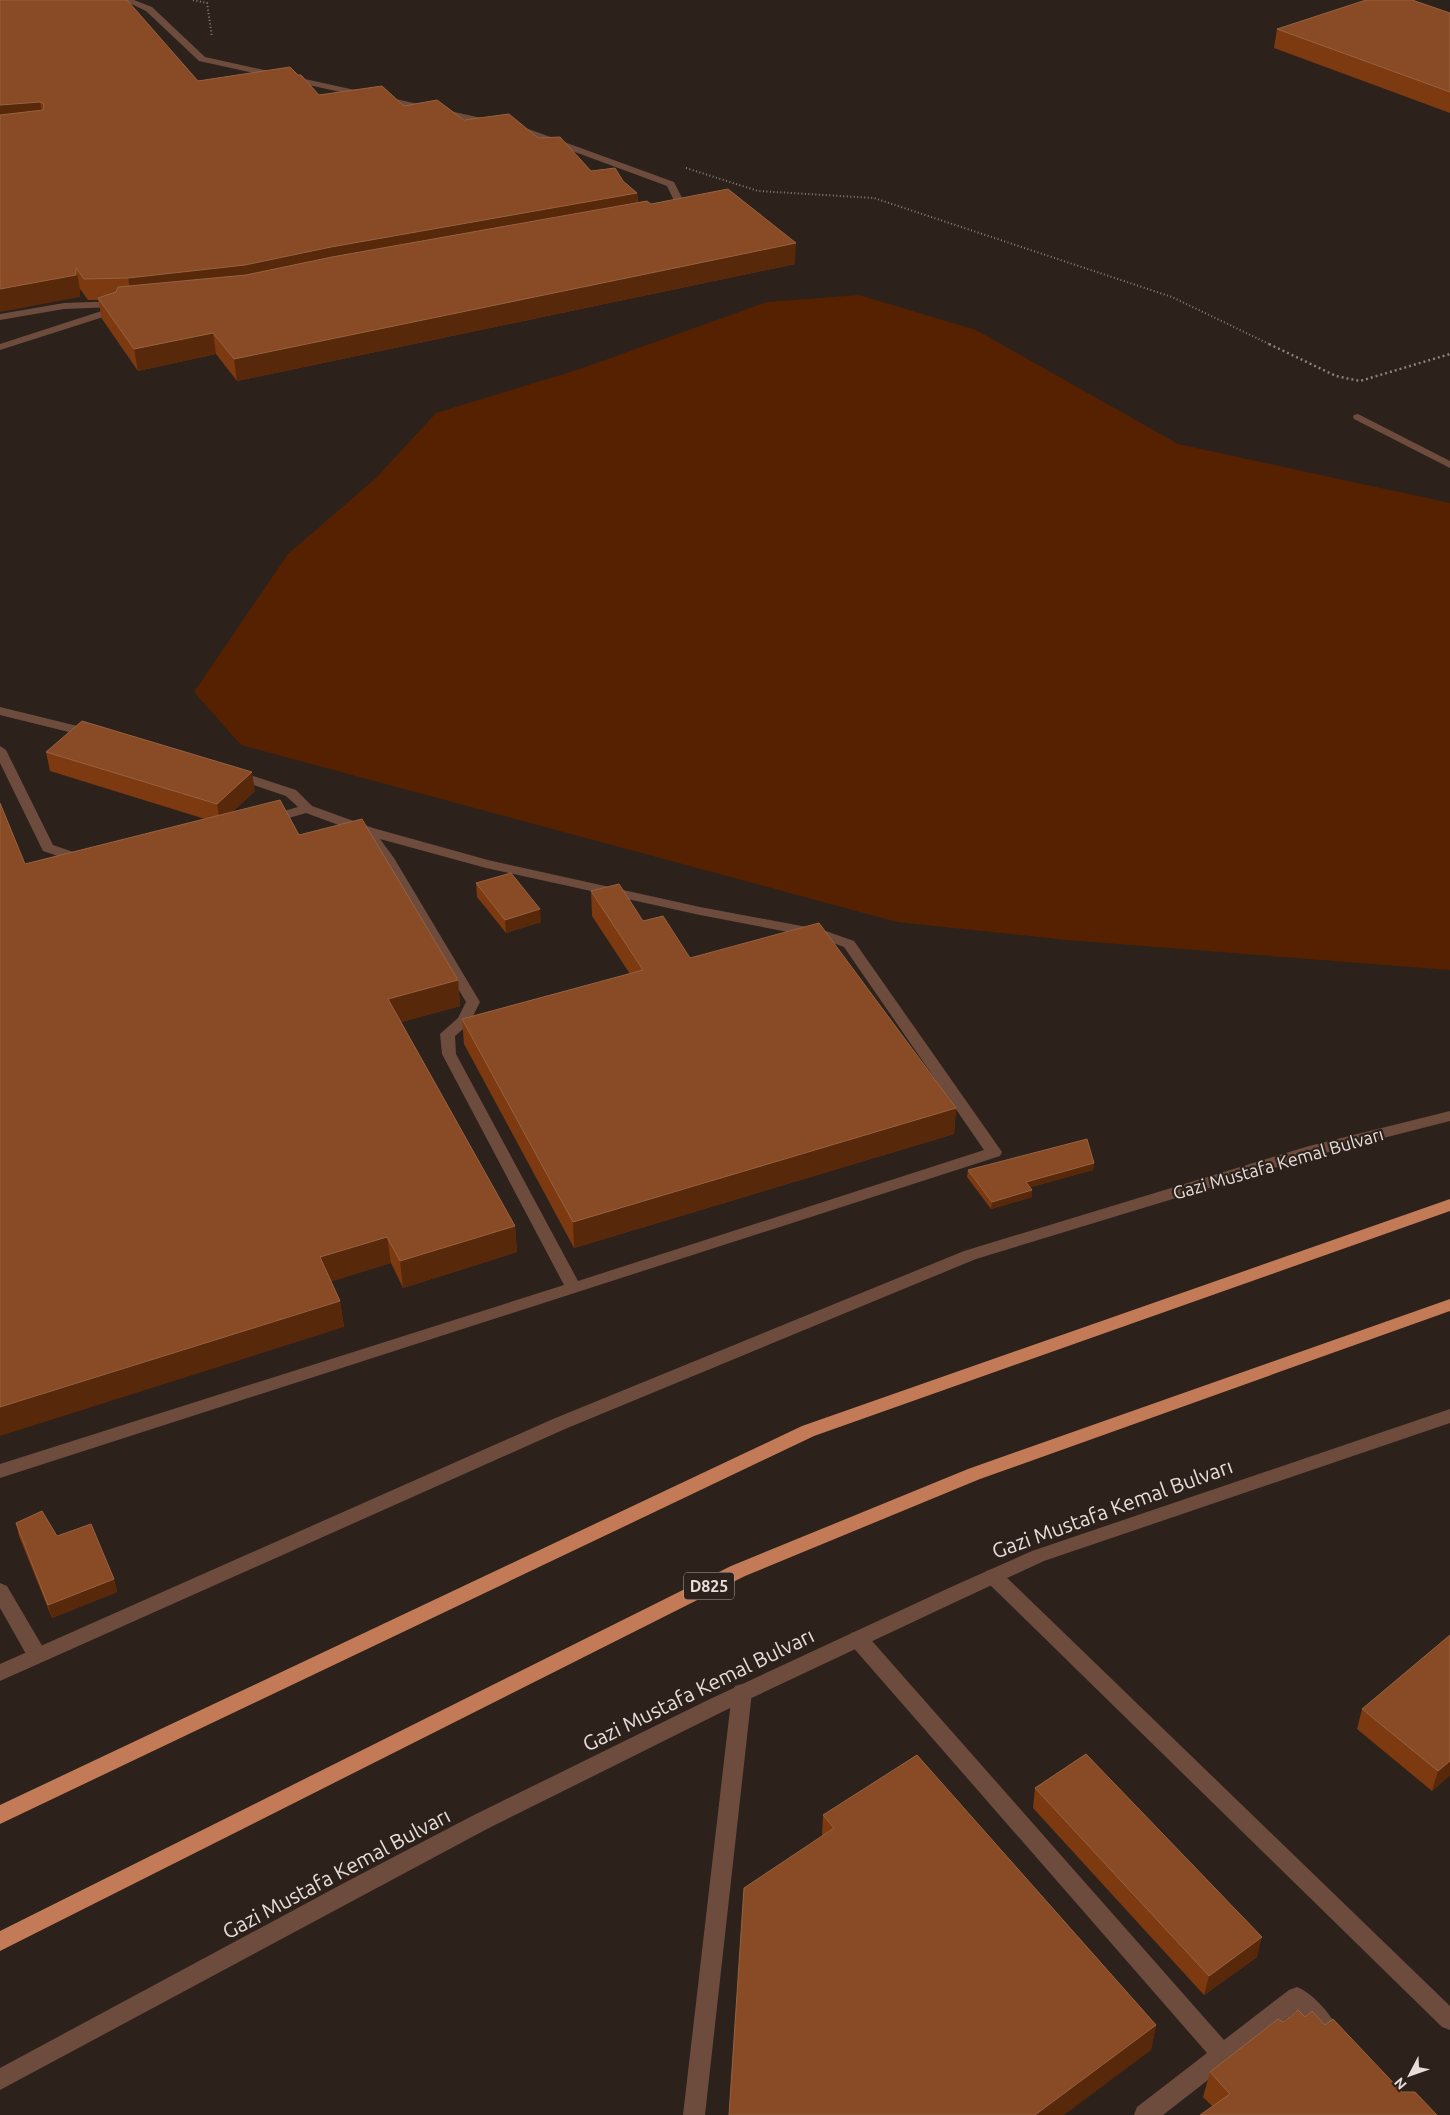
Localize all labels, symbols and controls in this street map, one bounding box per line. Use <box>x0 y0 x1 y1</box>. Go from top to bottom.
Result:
street label: Gazi Mustafa Kemal Bulvarı <box>1170 1123 1386 1203</box>
street label: Gazi Mustafa Kemal Bulvarı <box>988 1453 1236 1563</box>
road number: D825 <box>684 1572 734 1600</box>
street label: Gazi Mustafa Kemal Bulvarı <box>578 1622 818 1756</box>
street label: Gazi Mustafa Kemal Bulvarı <box>218 1803 454 1943</box>
north arrow <box>1385 2050 1435 2100</box>
text: N <box>1391 2074 1410 2093</box>

